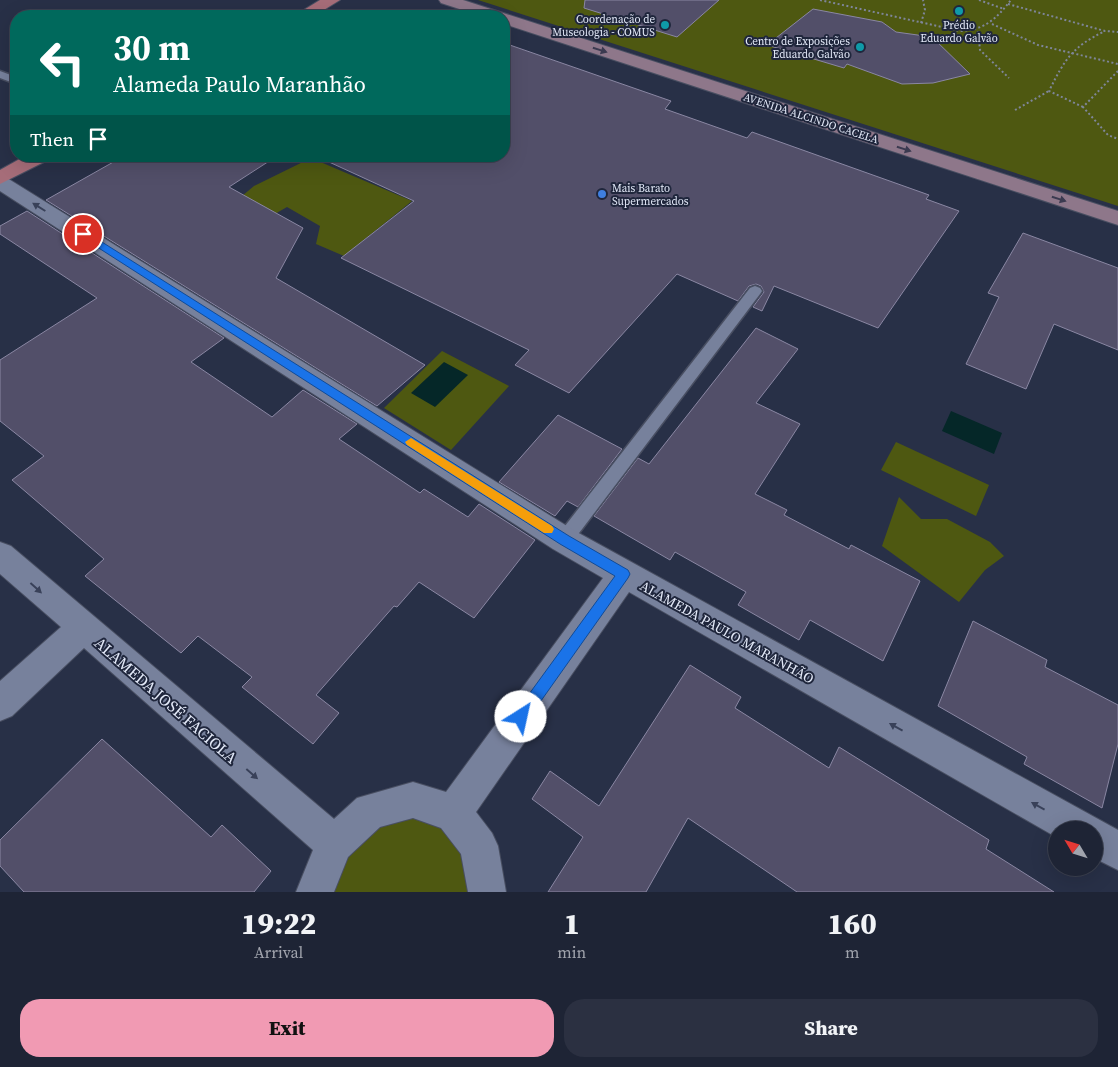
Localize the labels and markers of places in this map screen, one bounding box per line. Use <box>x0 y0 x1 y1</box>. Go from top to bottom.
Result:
marker: Prédio Eduardo Galvão <box>953 5 965 17</box>
place label: Coordenação de Museologia - COMUS <box>552 12 655 40</box>
place label: Prédio Eduardo Galvão <box>920 18 998 46</box>
marker: Coordenação de Museologia - COMUS <box>659 19 671 31</box>
place label: Centro de Exposições Eduardo Galvão <box>745 34 850 62</box>
marker: Centro de Exposições Eduardo Galvão <box>854 41 866 53</box>
place label: Mais Barato Supermercados <box>612 181 689 209</box>
marker: Mais Barato Supermercados <box>596 188 608 200</box>
pin <box>62 213 104 255</box>

